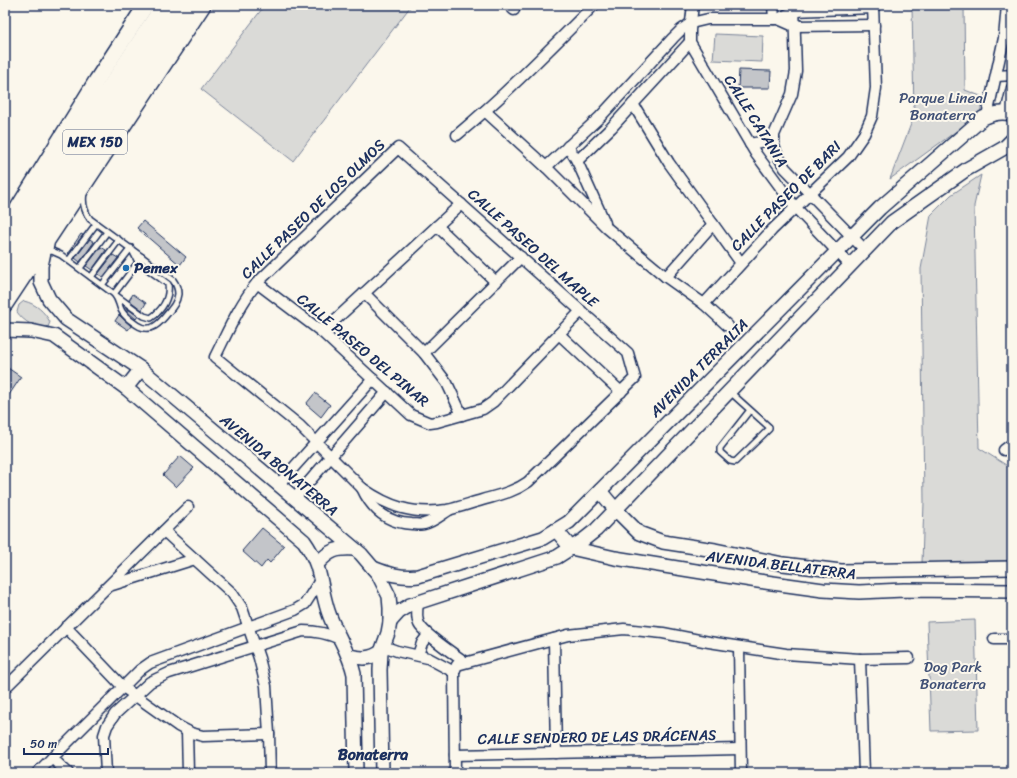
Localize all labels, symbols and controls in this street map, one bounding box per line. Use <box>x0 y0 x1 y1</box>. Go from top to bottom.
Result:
street label: CALLE CATANIA <box>717 69 795 173</box>
park label: Parque Lineal Bonaterra <box>899 85 988 128</box>
road number: MEX 15D <box>63 130 127 154</box>
street label: CALLE PASEO DE LOS OLMOS <box>234 132 392 286</box>
street label: CALLE PASEO DE BARI <box>724 134 848 258</box>
street label: CALLE PASEO DEL MAPLE <box>462 182 606 315</box>
place label: Pemex <box>134 255 179 281</box>
marker: Pemex <box>121 263 131 273</box>
street label: CALLE PASEO DEL PINAR <box>291 287 435 413</box>
street label: AVENIDA TERRALTA <box>643 312 755 424</box>
street label: AVENIDA BONATERRA <box>213 407 344 523</box>
street label: AVENIDA BELLATERRA <box>704 543 857 587</box>
park label: Dog Park Bonaterra <box>920 654 987 697</box>
street label: CALLE SENDERO DE LAS DRÁCENAS <box>477 722 717 752</box>
scale bar <box>24 730 108 756</box>
text: 50 m <box>30 733 57 755</box>
district label: Bonaterra <box>338 740 408 769</box>

